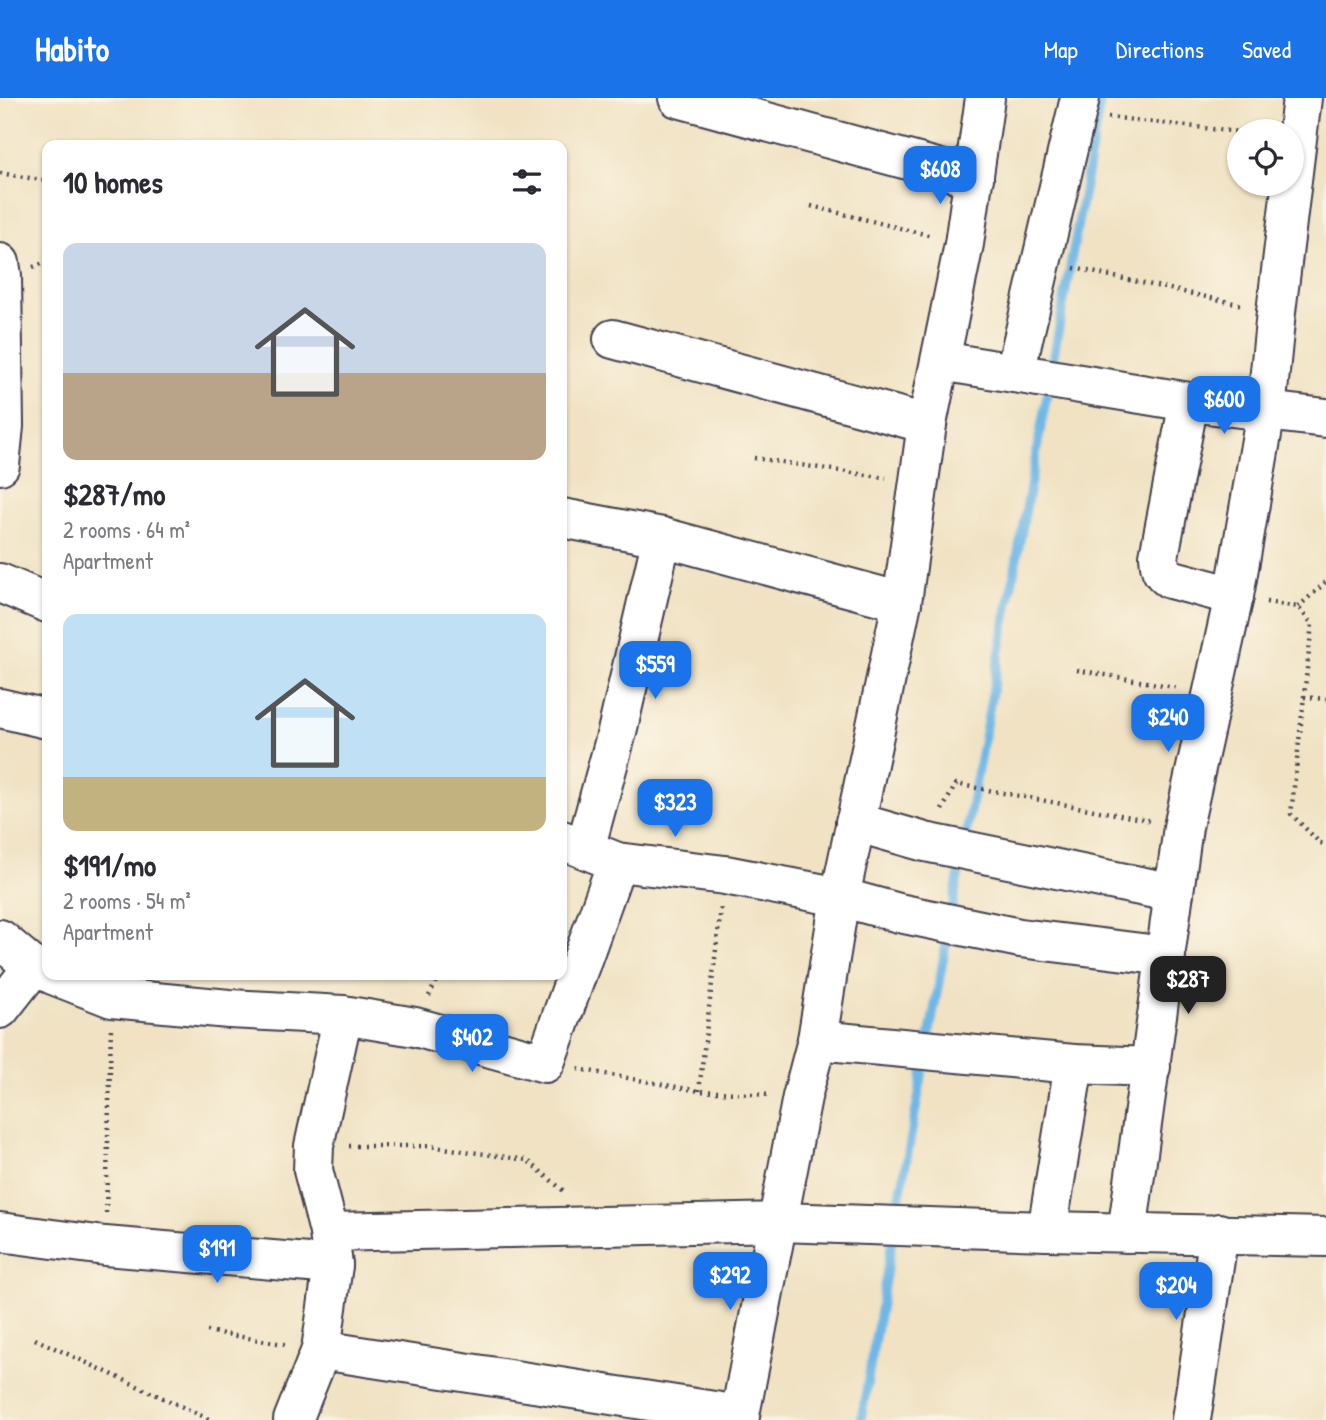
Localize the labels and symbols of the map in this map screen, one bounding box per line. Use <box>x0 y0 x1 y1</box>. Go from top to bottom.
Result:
pin: $608 <box>899 146 981 206</box>
pin: $600 <box>1183 376 1265 436</box>
pin: $559 <box>614 642 696 701</box>
pin: $240 <box>1127 694 1209 754</box>
pin: $323 <box>634 780 716 839</box>
pin: $287 <box>1147 956 1229 1016</box>
pin: $402 <box>431 1014 513 1074</box>
pin: $191 <box>176 1226 258 1285</box>
pin: $292 <box>689 1252 771 1312</box>
pin: $204 <box>1135 1262 1217 1322</box>

